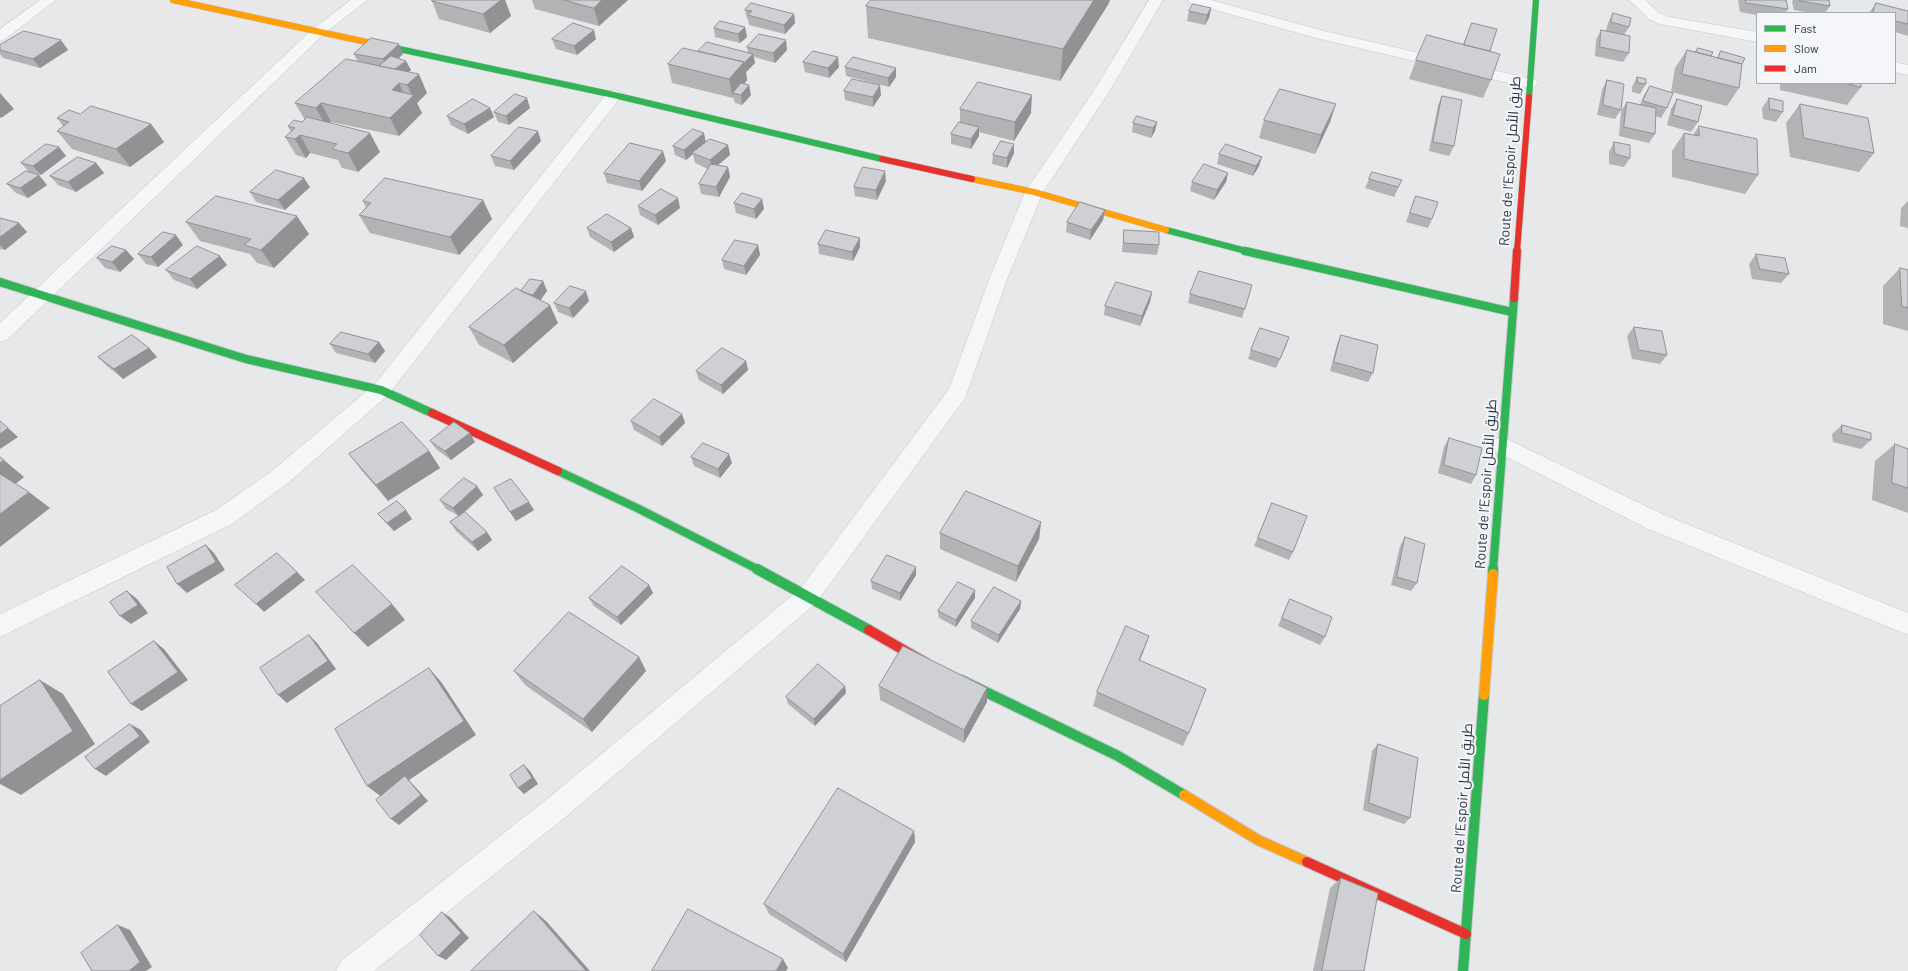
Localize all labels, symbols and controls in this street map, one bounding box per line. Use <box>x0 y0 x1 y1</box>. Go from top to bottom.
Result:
legend <box>1756 12 1896 84</box>
text: Fast <box>1794 21 1817 35</box>
text: Slow <box>1794 41 1819 55</box>
text: Jam <box>1794 61 1817 75</box>
street label: Route de l’Espoir طريق الأمل <box>1496 76 1524 246</box>
street label: Route de l’Espoir طريق الأمل <box>1472 399 1500 569</box>
street label: Route de l’Espoir طريق الأمل <box>1448 723 1476 893</box>

